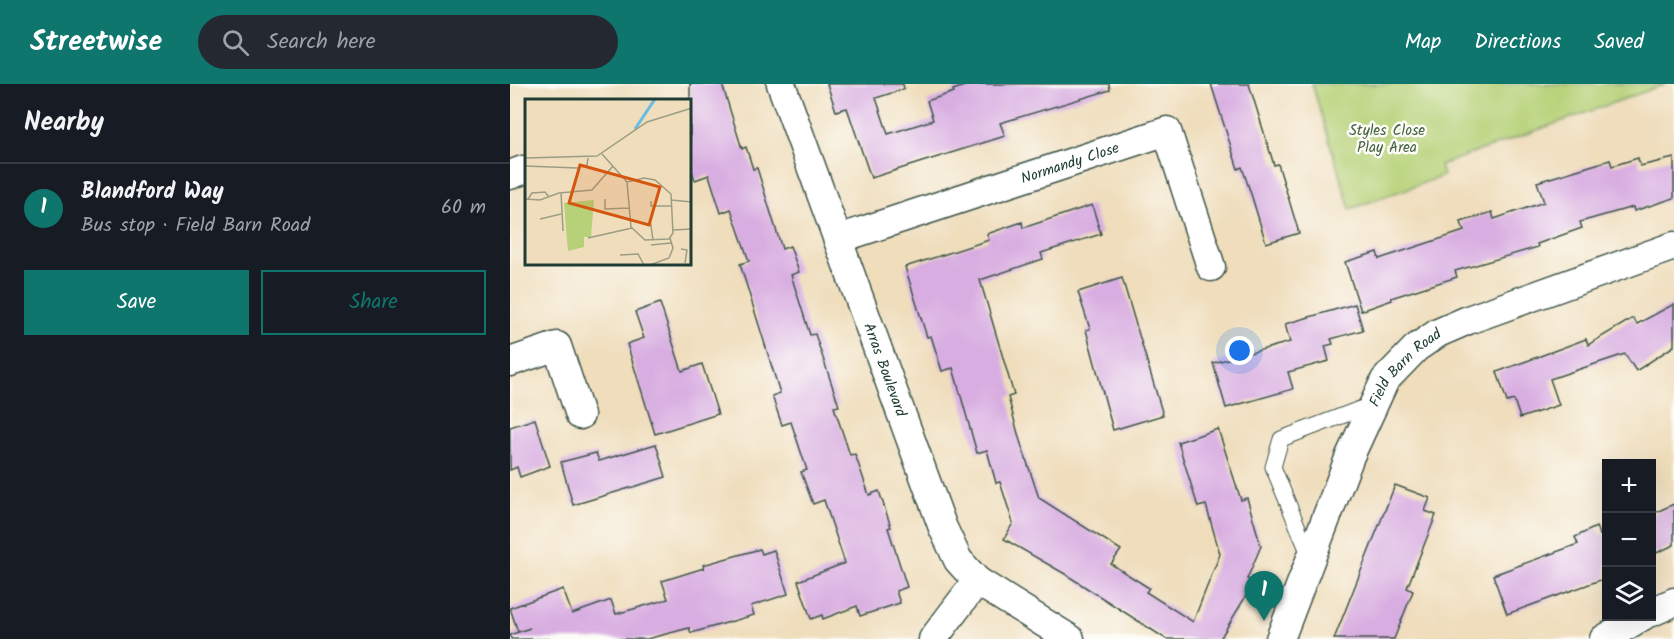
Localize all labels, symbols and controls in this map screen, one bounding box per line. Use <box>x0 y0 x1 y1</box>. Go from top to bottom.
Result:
search box <box>198 15 618 69</box>
text: Streetwise <box>30 20 162 65</box>
text: Search here <box>267 25 376 60</box>
icon: search <box>219 26 252 59</box>
text: Map <box>1405 26 1441 59</box>
text: Directions <box>1474 26 1561 59</box>
text: Saved <box>1594 26 1644 59</box>
inset map <box>525 99 692 266</box>
text: Nearby <box>24 102 104 144</box>
park label: Styles Close Play Area <box>1349 119 1425 160</box>
street label: Normandy Close <box>1018 136 1123 191</box>
text: Blandford Way <box>81 175 224 210</box>
text: 1 <box>40 192 47 224</box>
text: 60 m <box>441 192 486 224</box>
text: Bus stop · Field Barn Road <box>81 210 310 242</box>
button: Save <box>24 270 249 335</box>
button: Share <box>261 270 486 335</box>
street label: Arras Boulevard <box>856 320 913 421</box>
street label: Field Barn Road <box>1363 323 1447 411</box>
your location <box>1225 336 1254 365</box>
map controls <box>1602 459 1656 621</box>
button: + <box>1602 459 1656 513</box>
button: − <box>1602 513 1656 567</box>
button: layers <box>1602 567 1656 621</box>
pin: 1 <box>1244 572 1284 621</box>

